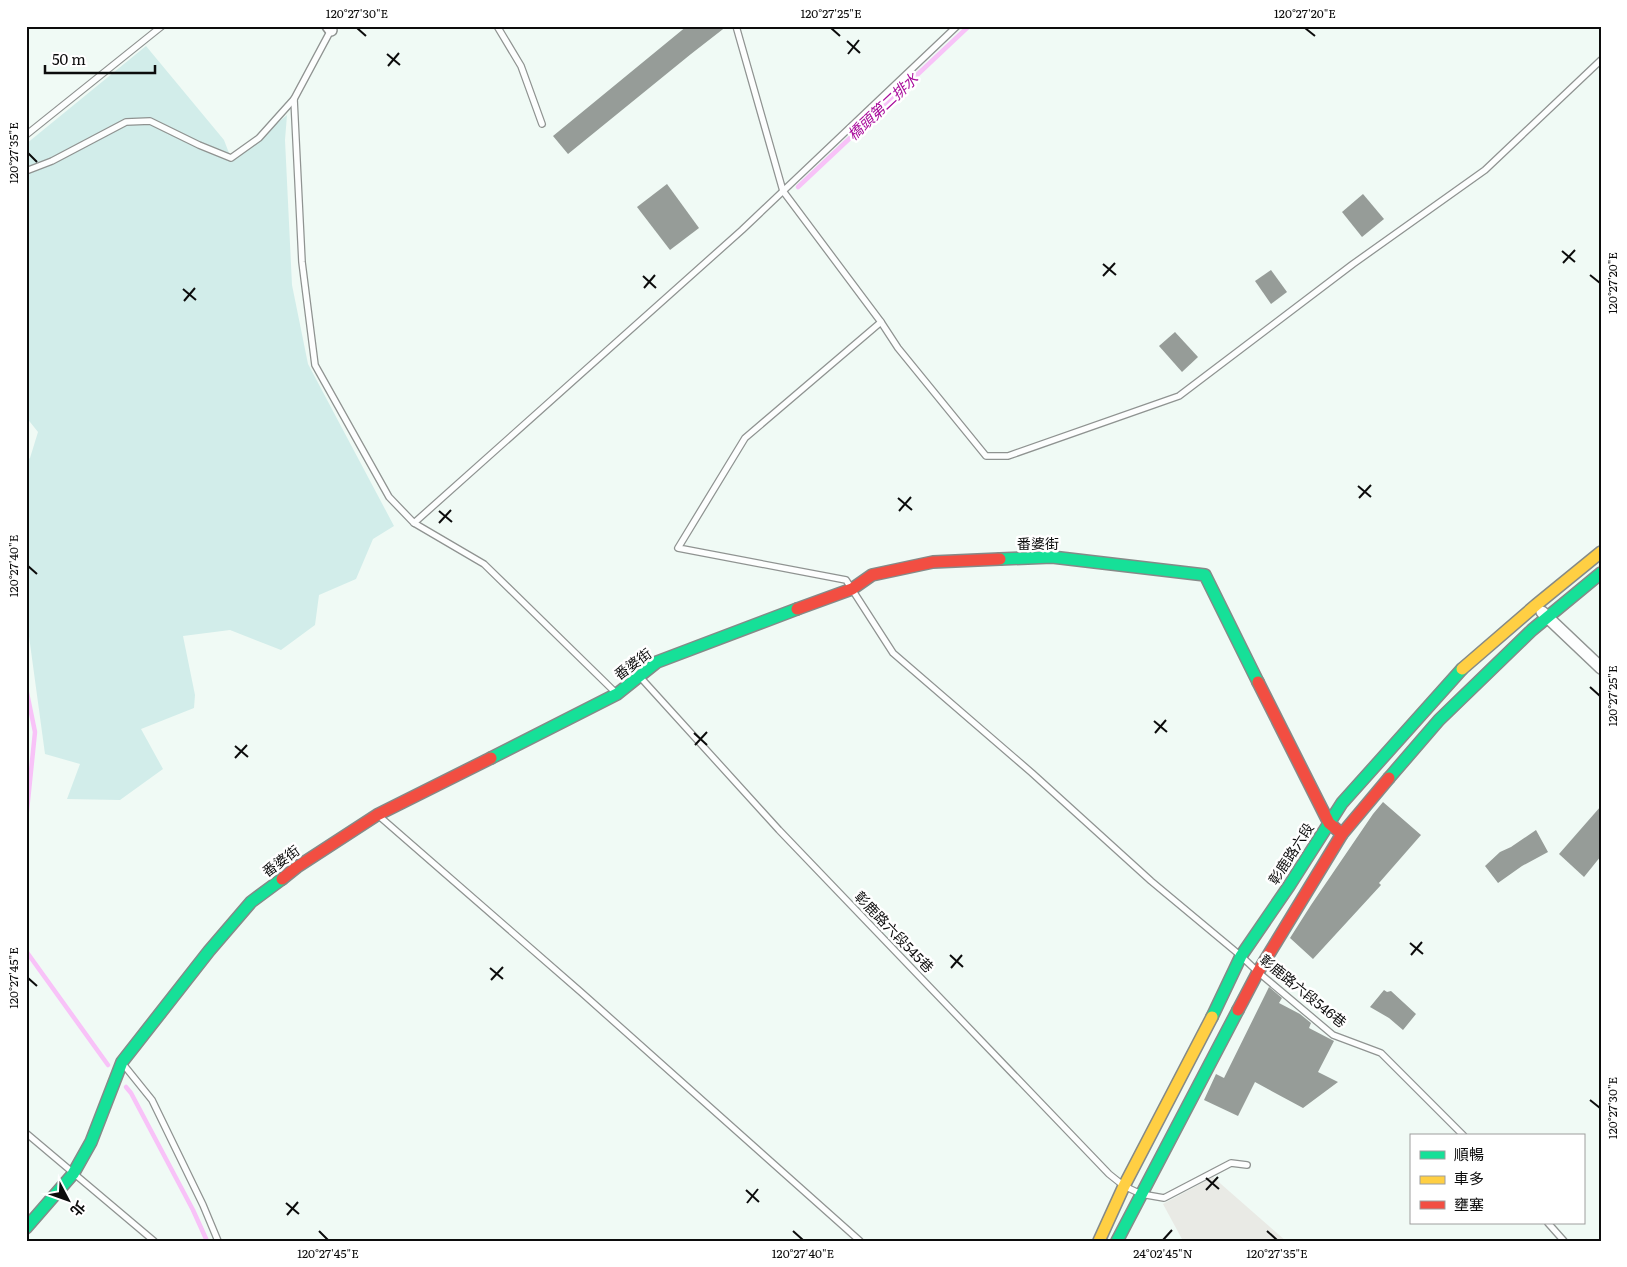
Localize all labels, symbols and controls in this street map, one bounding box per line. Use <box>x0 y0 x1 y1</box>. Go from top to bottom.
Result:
text: 120°27'30"E <box>326 4 389 22</box>
text: 120°27'25"E <box>800 4 862 22</box>
text: 120°27'20"E <box>1274 4 1336 22</box>
scale bar <box>45 42 155 74</box>
text: 50 m <box>52 47 86 70</box>
water label: 橋頭第二排水 <box>841 66 923 145</box>
text: 120°27'35"E <box>4 122 22 184</box>
text: 120°27'20"E <box>1603 252 1621 314</box>
street label: 番婆街 <box>1017 533 1059 553</box>
text: 120°27'40"E <box>4 534 22 597</box>
street label: 番婆街 <box>610 643 655 684</box>
text: 120°27'25"E <box>1603 665 1621 727</box>
street label: 彰鹿路六段 <box>1263 819 1318 888</box>
street label: 番婆街 <box>258 840 303 881</box>
street label: 彰鹿路六段545巷 <box>851 886 939 976</box>
text: 120°27'45"E <box>4 947 22 1009</box>
street label: 彰鹿路六段546巷 <box>1256 949 1351 1031</box>
text: 120°27'30"E <box>1603 1076 1621 1139</box>
legend <box>1410 1134 1584 1224</box>
text: 順暢 <box>1454 1142 1484 1165</box>
text: 車多 <box>1454 1166 1484 1189</box>
north arrow <box>42 1174 92 1224</box>
text: 壅塞 <box>1454 1192 1484 1215</box>
text: 北 <box>66 1197 91 1221</box>
text: 120°27'45"E <box>297 1244 359 1262</box>
text: 120°27'40"E <box>772 1244 835 1262</box>
text: 24°02'45"N <box>1133 1244 1193 1262</box>
text: 120°27'35"E <box>1246 1244 1308 1262</box>

